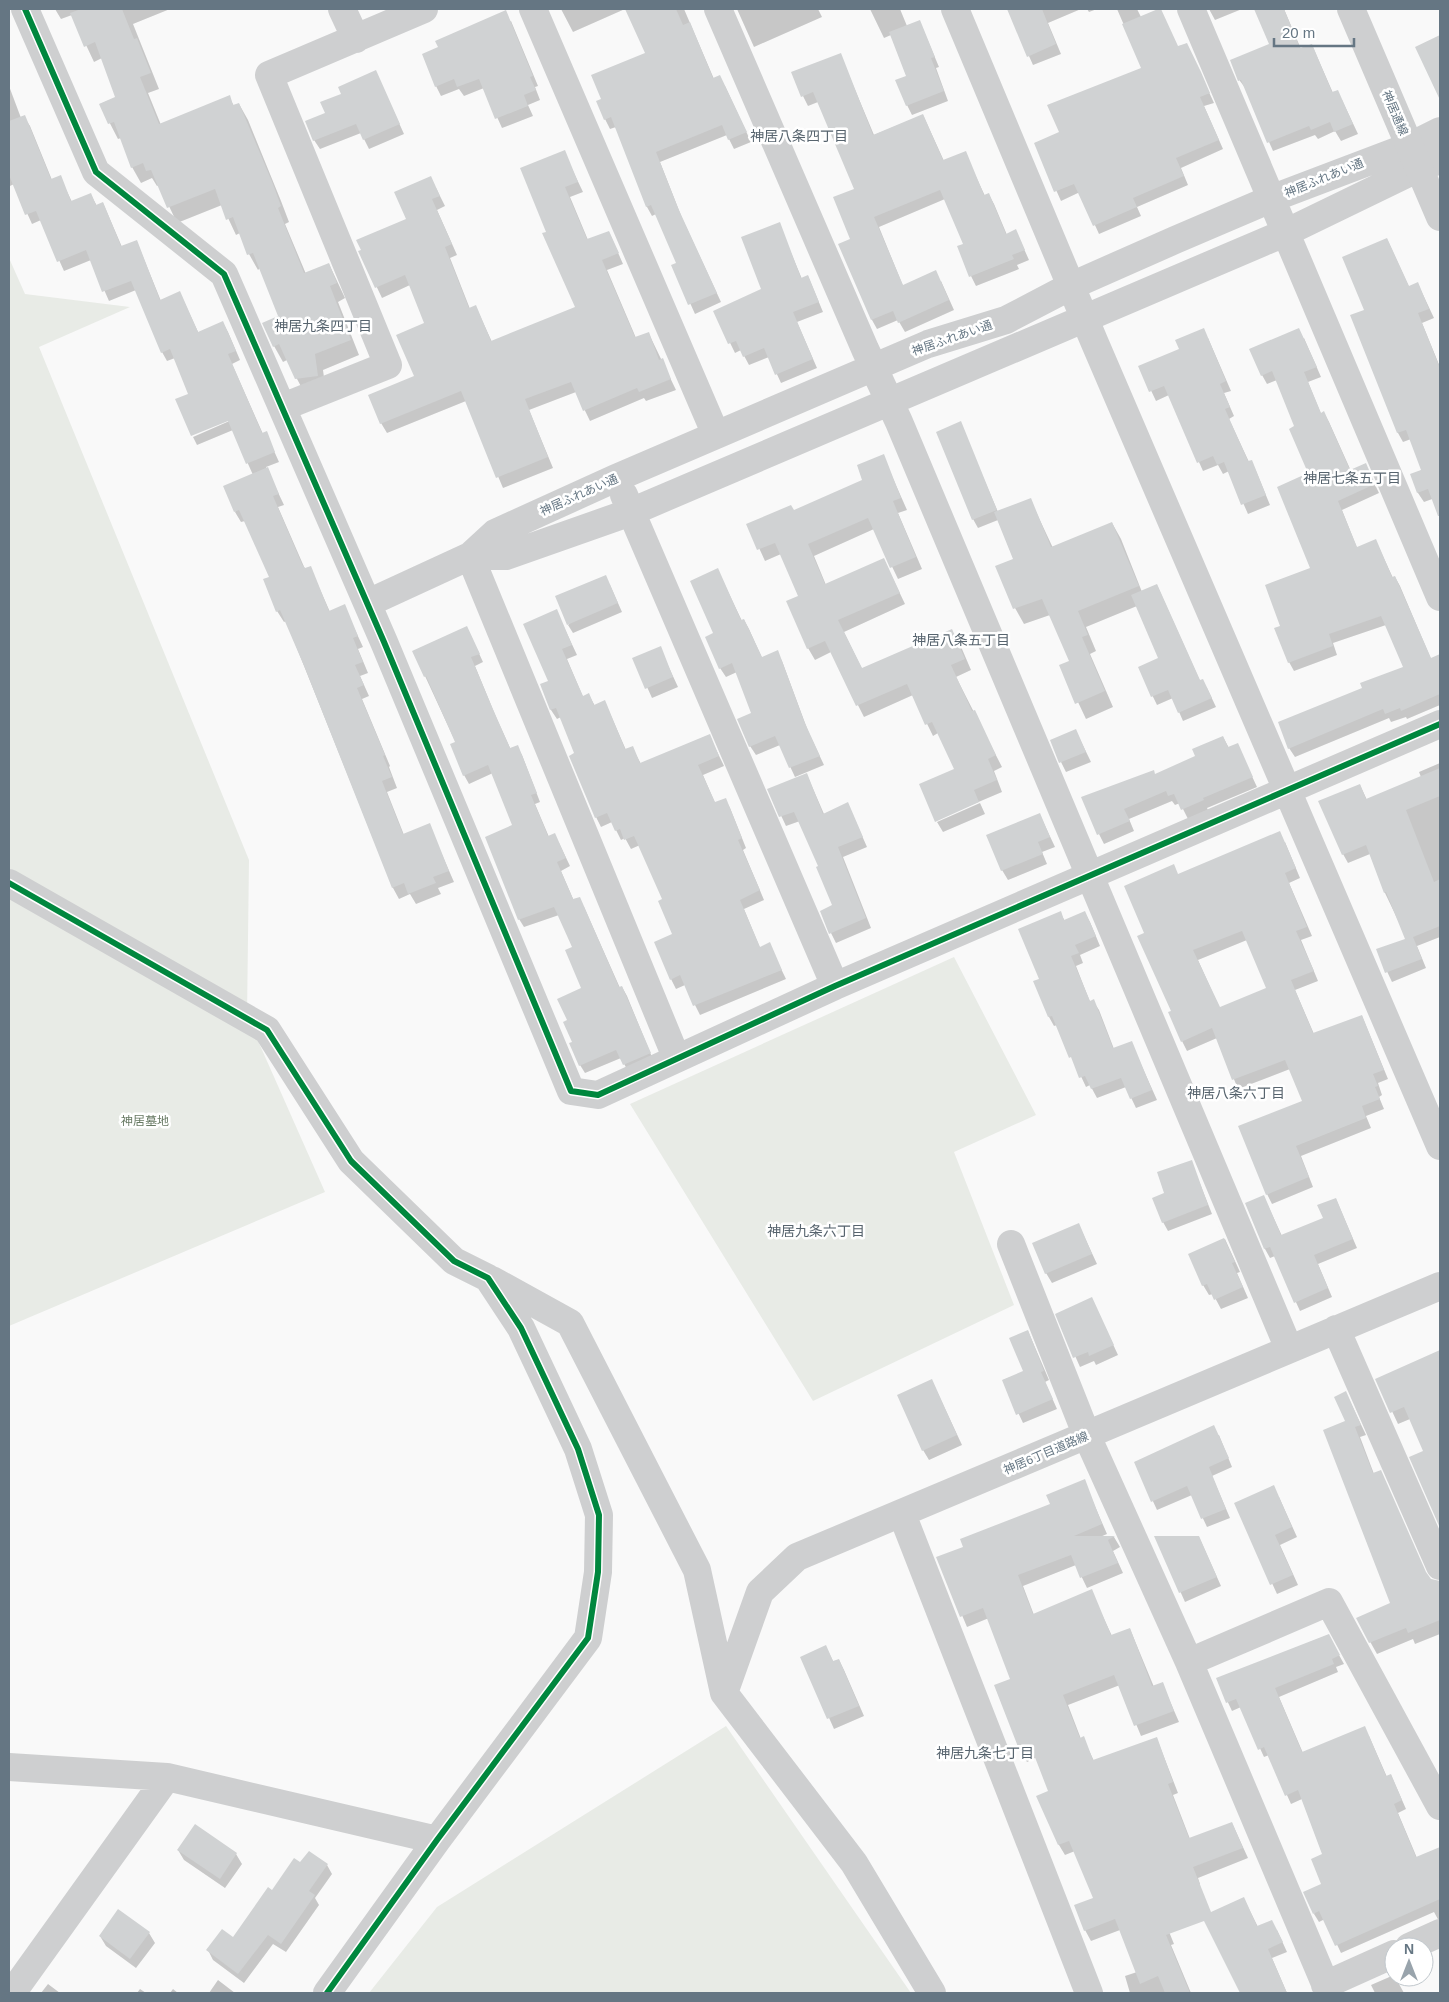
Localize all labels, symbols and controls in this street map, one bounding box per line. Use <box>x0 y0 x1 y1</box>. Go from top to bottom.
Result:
scale bar <box>1274 15 1354 47</box>
text: 20 m <box>1282 24 1315 41</box>
street label: 神居通線 <box>1379 88 1411 138</box>
district label: 神居八条四丁目 <box>750 128 848 144</box>
street label: 神居ふれあい通 <box>1282 156 1366 200</box>
district label: 神居九条四丁目 <box>274 318 372 334</box>
street label: 神居ふれあい通 <box>910 318 994 358</box>
district label: 神居七条五丁目 <box>1303 470 1401 486</box>
street label: 神居ふれあい通 <box>538 472 620 518</box>
district label: 神居八条五丁目 <box>912 632 1010 648</box>
district label: 神居八条六丁目 <box>1187 1085 1285 1101</box>
park label: 神居墓地 <box>121 1114 169 1128</box>
district label: 神居九条六丁目 <box>767 1223 865 1239</box>
street label: 神居6丁目道路線 <box>1002 1429 1090 1477</box>
district label: 神居九条七丁目 <box>936 1745 1034 1761</box>
north arrow <box>1384 1937 1434 1987</box>
text: N <box>1404 1941 1414 1957</box>

